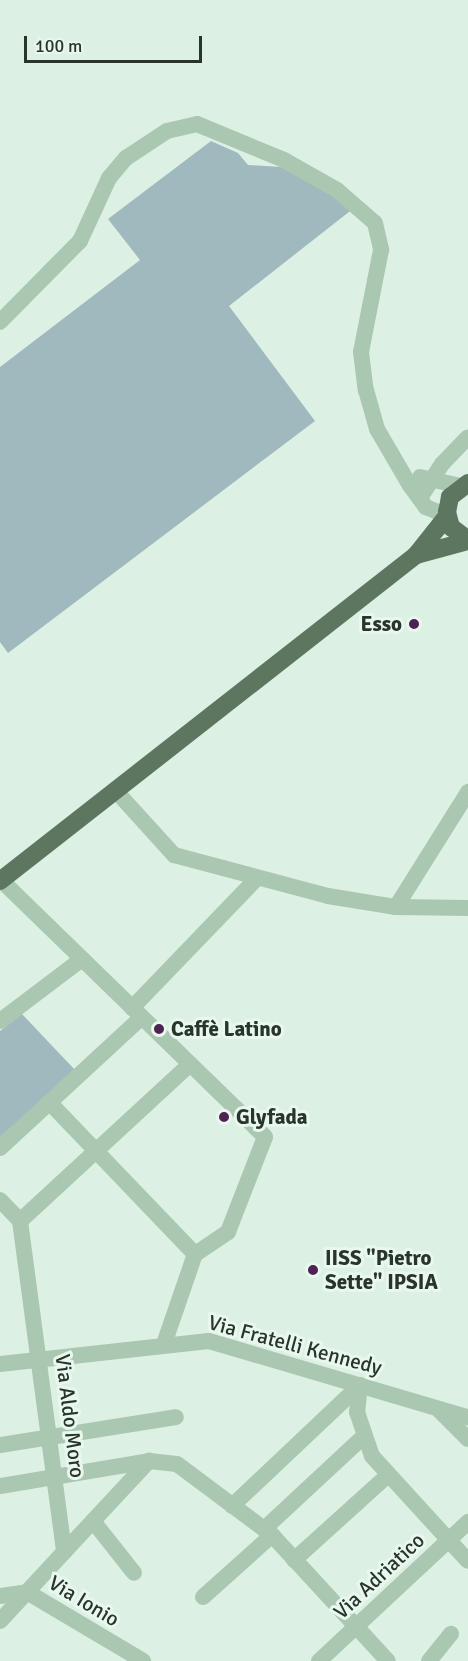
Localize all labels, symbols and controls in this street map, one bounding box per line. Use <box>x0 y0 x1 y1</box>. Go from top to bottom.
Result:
scale bar <box>27 24 206 62</box>
text: 100 m <box>35 35 82 57</box>
place label: Esso <box>360 611 402 637</box>
marker: Esso <box>407 617 421 631</box>
place label: Caffè Latino <box>171 1016 282 1042</box>
marker: Caffè Latino <box>152 1022 166 1036</box>
place label: Glyfada <box>236 1104 308 1130</box>
marker: Glyfada <box>217 1110 231 1124</box>
place label: IISS "Pietro Sette" IPSIA <box>325 1245 438 1295</box>
marker: IISS "Pietro Sette" IPSIA <box>306 1263 320 1277</box>
street label: Via Fratelli Kennedy <box>206 1310 384 1380</box>
street label: Via Aldo Moro <box>50 1353 90 1479</box>
street label: Via Adriatico <box>328 1528 430 1624</box>
street label: Via Ionio <box>44 1570 124 1632</box>

